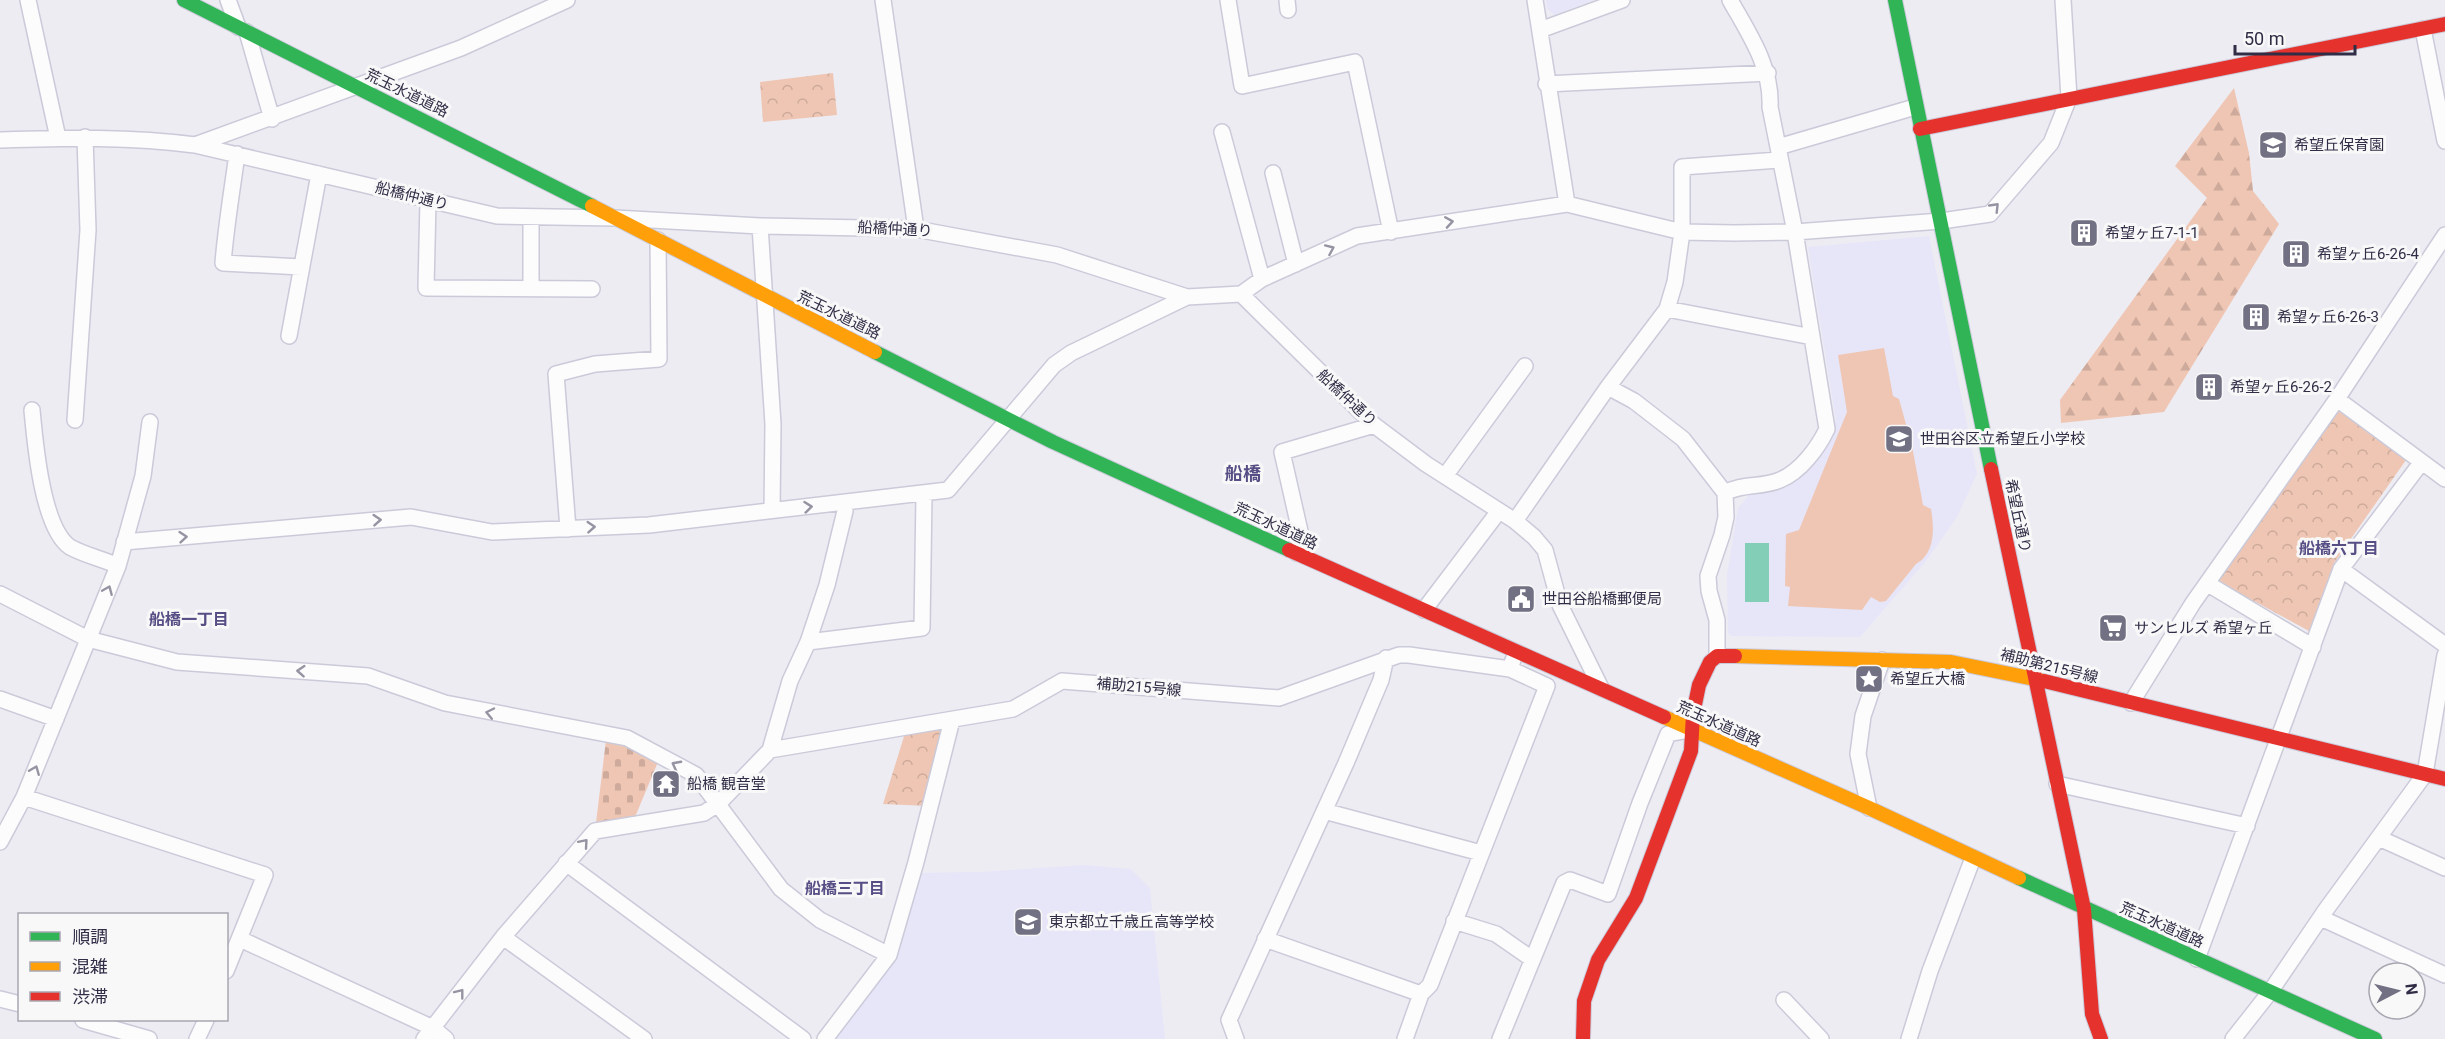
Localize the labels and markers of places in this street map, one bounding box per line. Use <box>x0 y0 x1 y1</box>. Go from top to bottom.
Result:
school or university icon: 希望丘保育園 <box>2257 129 2289 161</box>
place label: 希望丘保育園 <box>2294 136 2384 154</box>
building icon: 希望ヶ丘7-1-1 <box>2068 217 2100 249</box>
place label: 希望ヶ丘7-1-1 <box>2105 224 2199 242</box>
building icon: 希望ヶ丘6-26-4 <box>2280 238 2312 270</box>
place label: 希望ヶ丘6-26-4 <box>2317 245 2420 263</box>
building icon: 希望ヶ丘6-26-3 <box>2240 301 2272 333</box>
place label: 希望ヶ丘6-26-3 <box>2277 308 2379 326</box>
building icon: 希望ヶ丘6-26-2 <box>2193 371 2225 403</box>
place label: 希望ヶ丘6-26-2 <box>2230 378 2332 396</box>
school or university icon: 世田谷区立希望丘小学校 <box>1883 423 1915 455</box>
place label: 世田谷区立希望丘小学校 <box>1920 430 2085 448</box>
public building icon: 世田谷船橋郵便局 <box>1505 583 1537 615</box>
place label: 世田谷船橋郵便局 <box>1542 590 1662 608</box>
supermarket icon: サンヒルズ 希望ヶ丘 <box>2097 612 2129 644</box>
place label: サンヒルズ 希望ヶ丘 <box>2134 619 2273 637</box>
place icon: 希望丘大橋 <box>1853 663 1885 695</box>
place label: 希望丘大橋 <box>1890 670 1965 688</box>
temple icon: 船橋 観音堂 <box>650 768 682 800</box>
place label: 船橋 観音堂 <box>687 775 766 793</box>
school or university icon: 東京都立千歳丘高等学校 <box>1012 906 1044 938</box>
place label: 東京都立千歳丘高等学校 <box>1049 913 1214 931</box>

